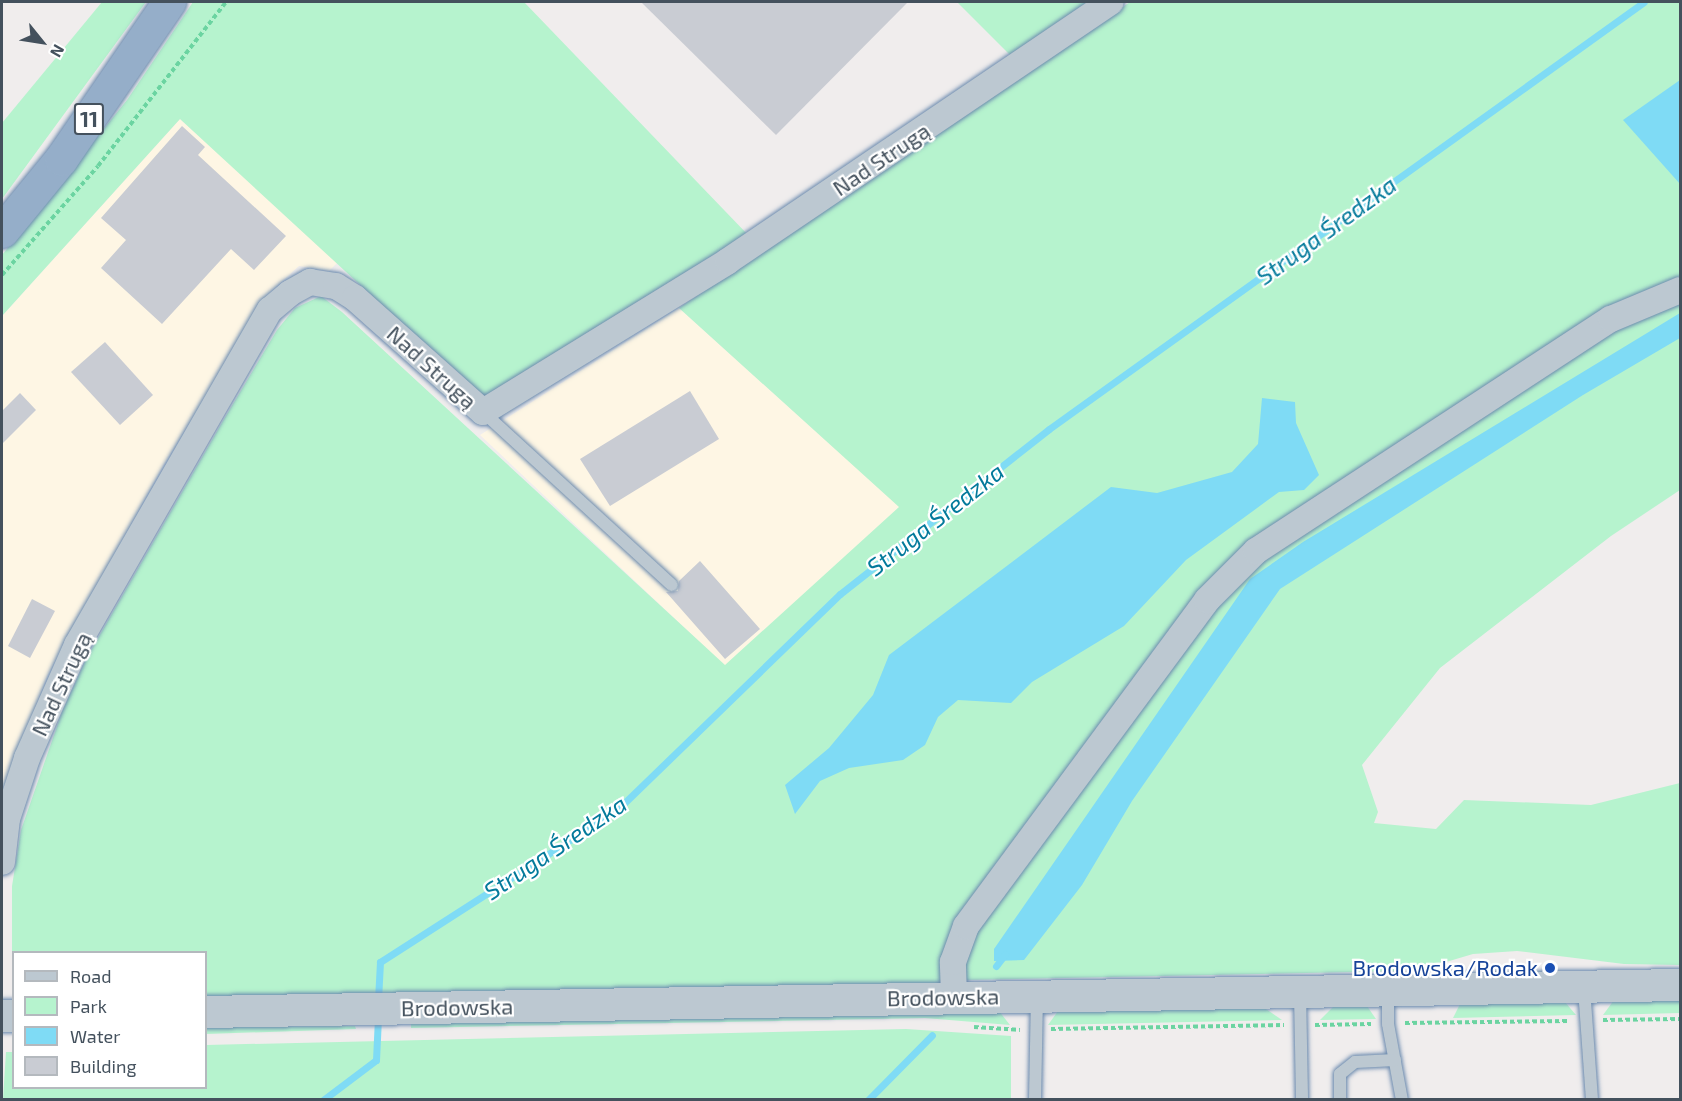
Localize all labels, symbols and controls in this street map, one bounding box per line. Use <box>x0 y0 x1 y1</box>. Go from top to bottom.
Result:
north arrow <box>12 12 72 72</box>
text: N <box>47 41 69 61</box>
road number: 11 <box>72 101 106 137</box>
street label: Nad Strugą <box>827 117 935 201</box>
water label: Struga Średzka <box>1250 170 1402 290</box>
street label: Nad Strugą <box>382 320 482 414</box>
water label: Struga Średzka <box>861 457 1009 581</box>
street label: Nad Strugą <box>26 628 96 740</box>
water label: Struga Średzka <box>478 789 632 905</box>
legend <box>12 951 207 1089</box>
place label: Brodowska/Rodak <box>1352 955 1538 981</box>
marker: Brodowska/Rodak <box>1543 961 1557 975</box>
text: Road <box>70 965 111 987</box>
street label: Brodowska <box>887 983 999 1011</box>
street label: Brodowska <box>401 993 513 1021</box>
text: Park <box>70 995 107 1017</box>
text: Water <box>70 1025 120 1047</box>
text: Building <box>70 1055 137 1077</box>

